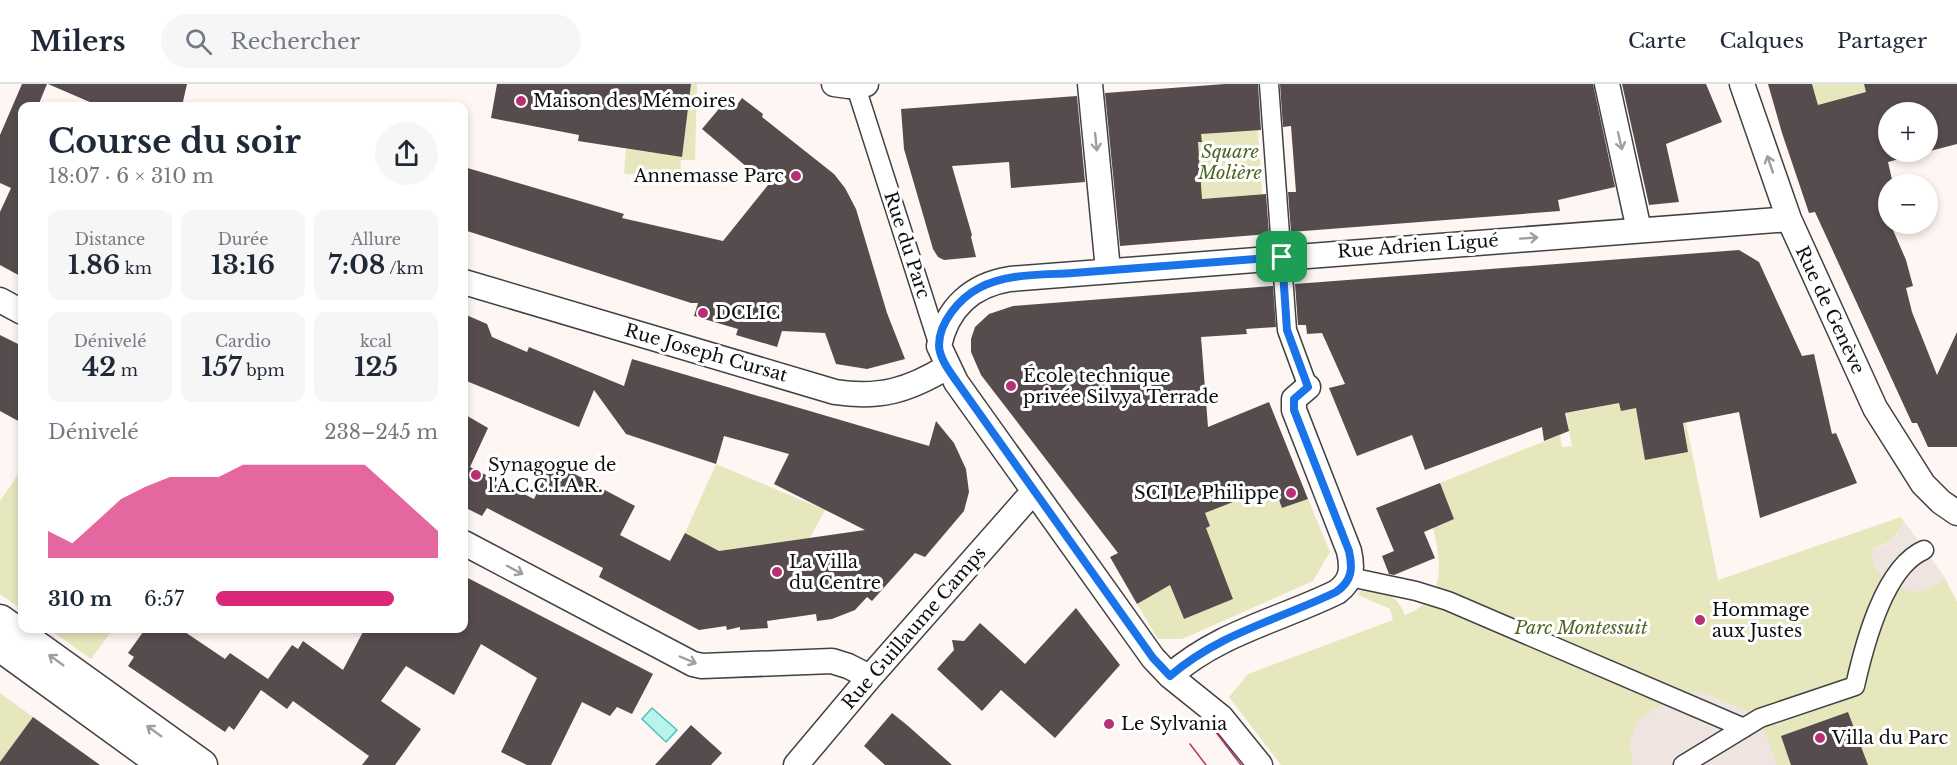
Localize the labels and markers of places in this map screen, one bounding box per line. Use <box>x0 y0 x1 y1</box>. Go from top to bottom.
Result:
place label: Maison des Mémoires <box>533 90 736 112</box>
marker: Maison des Mémoires <box>514 94 528 108</box>
place label: Annemasse Parc <box>633 165 784 187</box>
marker: Annemasse Parc <box>789 169 803 183</box>
pin <box>1256 231 1307 282</box>
place label: DCLIC <box>715 302 780 324</box>
marker: DCLIC <box>696 306 710 320</box>
place label: École technique privée Silvya Terrade <box>1023 364 1219 408</box>
marker: École technique privée Silvya Terrade <box>1004 379 1018 393</box>
place label: Synagogue de l'A.C.C.I.A.R. <box>488 454 616 497</box>
marker: Synagogue de l'A.C.C.I.A.R. <box>469 468 483 482</box>
place label: SCI Le Philippe <box>1134 482 1279 504</box>
marker: SCI Le Philippe <box>1284 486 1298 500</box>
place label: La Villa du Centre <box>789 551 881 594</box>
marker: La Villa du Centre <box>770 565 784 579</box>
place label: Hommage aux Justes <box>1712 599 1810 642</box>
marker: Hommage aux Justes <box>1693 613 1707 627</box>
place label: Le Sylvania <box>1121 713 1227 735</box>
marker: Le Sylvania <box>1102 717 1116 731</box>
place label: Villa du Parc <box>1831 727 1949 749</box>
marker: Villa du Parc <box>1813 731 1827 745</box>

